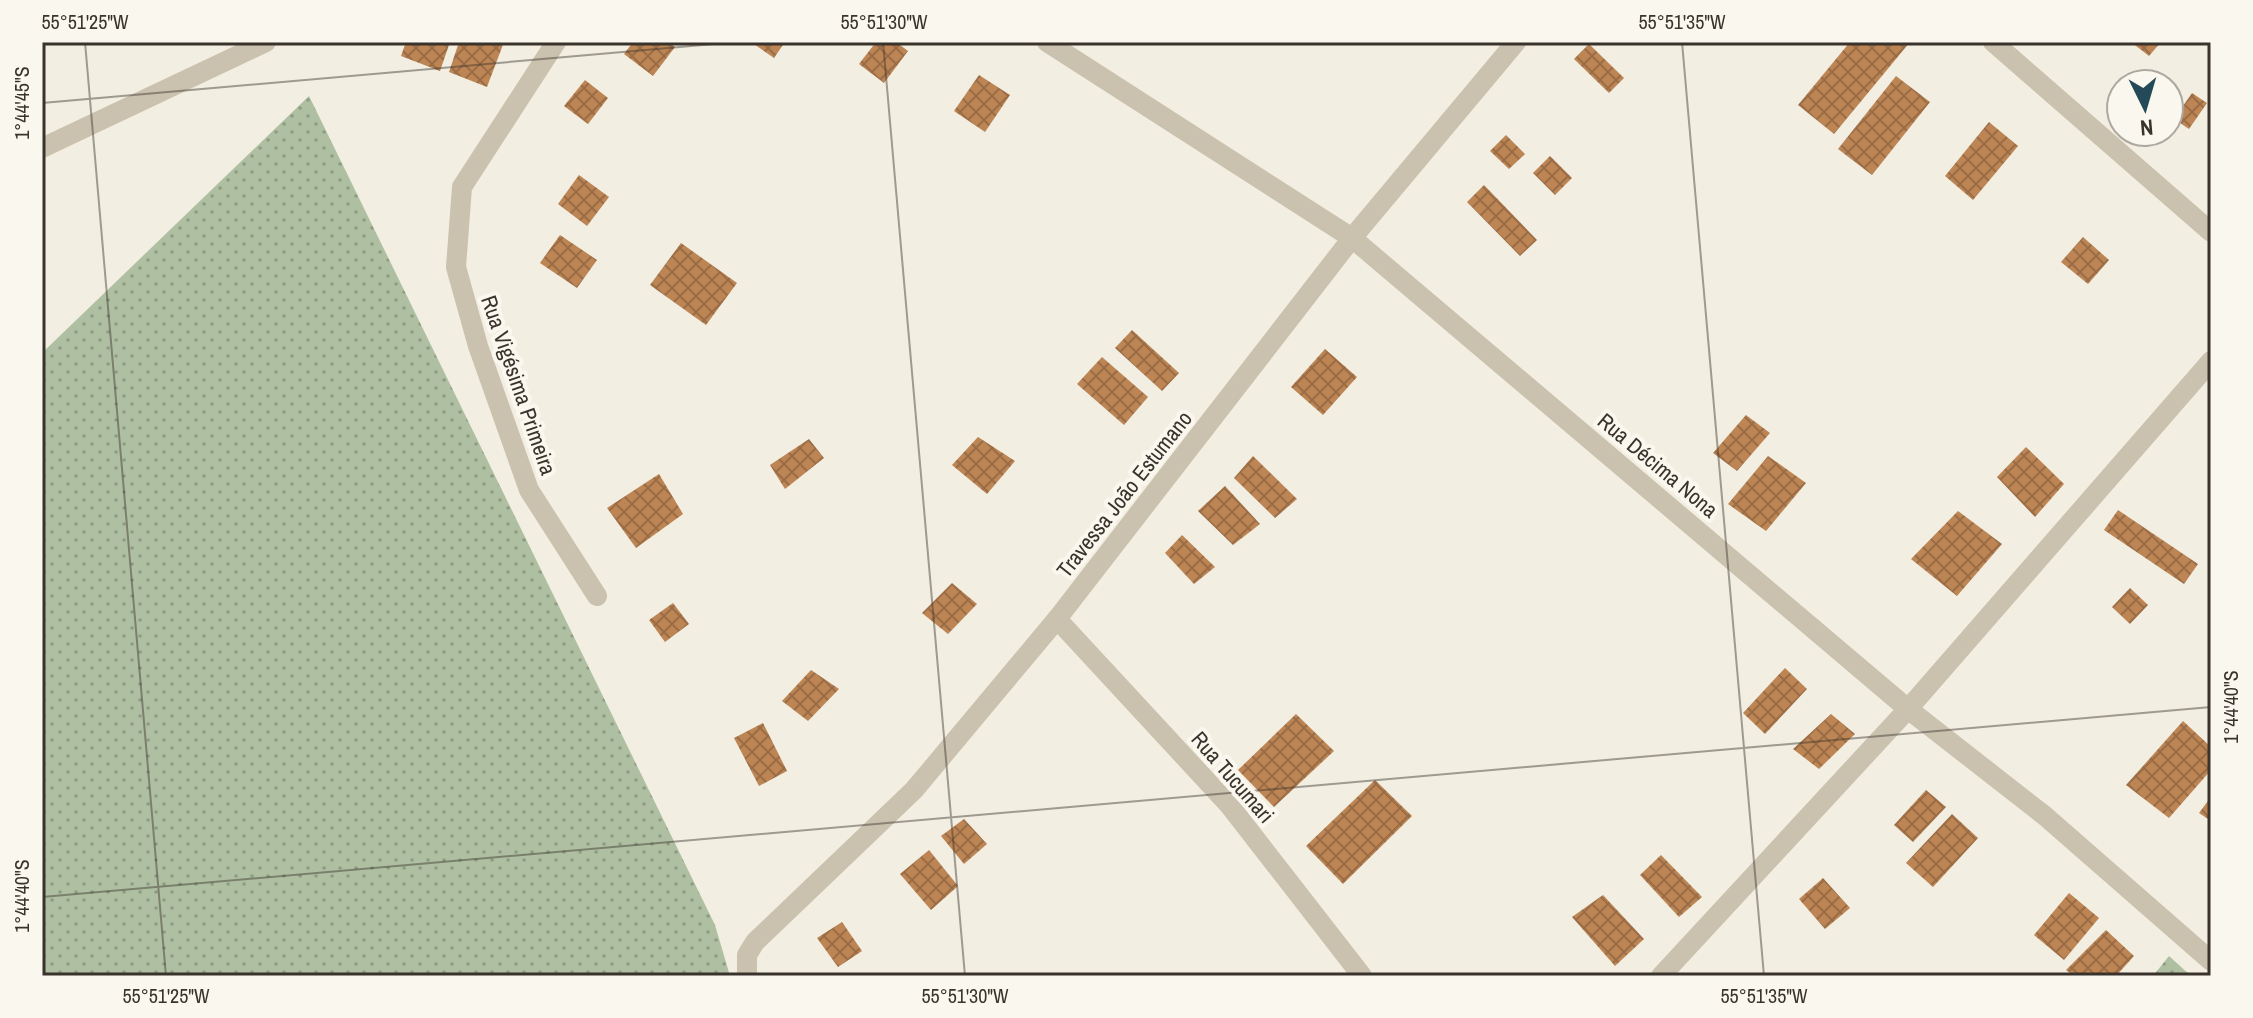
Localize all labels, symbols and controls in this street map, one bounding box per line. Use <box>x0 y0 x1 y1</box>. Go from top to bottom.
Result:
text: 55°51'25"W <box>41 8 129 35</box>
text: 55°51'30"W <box>840 8 928 35</box>
text: 55°51'35"W <box>1638 8 1726 35</box>
text: 1°44'45"S <box>8 66 35 140</box>
north arrow <box>2105 68 2185 148</box>
text: N <box>2139 112 2155 143</box>
street label: Rua Vigésima Primeira <box>474 291 564 479</box>
street label: Travessa João Estumano <box>1049 404 1199 584</box>
street label: Rua Décima Nona <box>1592 406 1724 524</box>
text: 1°44'40"S <box>2217 670 2244 744</box>
street label: Rua Tucumari <box>1185 725 1281 829</box>
text: 1°44'40"S <box>8 859 35 933</box>
text: 55°51'25"W <box>122 982 210 1009</box>
text: 55°51'30"W <box>921 982 1009 1009</box>
text: 55°51'35"W <box>1720 982 1808 1009</box>

